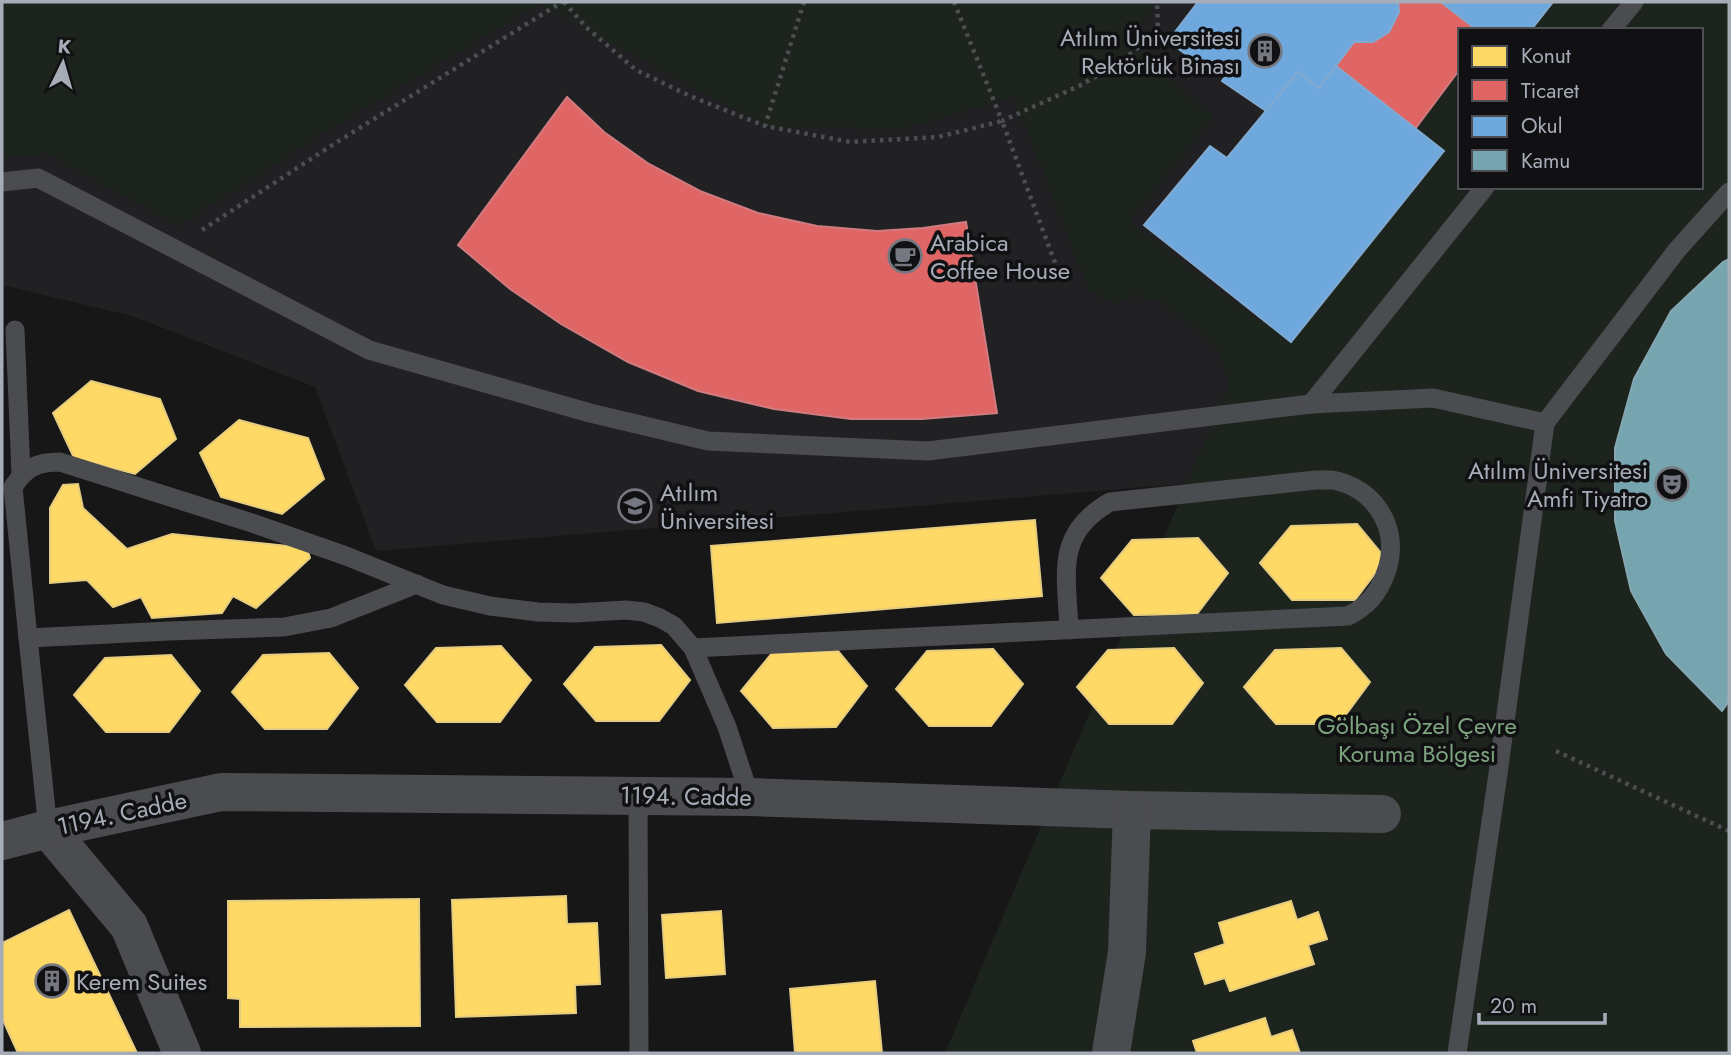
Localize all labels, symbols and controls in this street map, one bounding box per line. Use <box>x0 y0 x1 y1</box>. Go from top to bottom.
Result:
place label: Atılım Üniversitesi Rektörlük Binası <box>1060 20 1240 83</box>
north arrow <box>28 28 98 98</box>
legend <box>1458 28 1703 189</box>
building icon: Atılım Üniversitesi Rektörlük Binası <box>1246 32 1284 70</box>
text: K <box>57 33 73 61</box>
text: Konut <box>1521 41 1571 71</box>
text: Ticaret <box>1521 76 1579 106</box>
text: Okul <box>1521 111 1562 141</box>
text: Kamu <box>1521 146 1570 176</box>
place label: Arabica Coffee House <box>930 225 1070 288</box>
cafe icon: Arabica Coffee House <box>886 237 924 275</box>
place label: Atılım Üniversitesi Amfi Tiyatro <box>1468 453 1648 516</box>
theatre icon: Atılım Üniversitesi Amfi Tiyatro <box>1653 465 1691 503</box>
place label: Atılım Üniversitesi <box>660 475 775 538</box>
school or university icon: Atılım Üniversitesi <box>616 487 654 525</box>
park label: Gölbaşı Özel Çevre Koruma Bölgesi <box>1317 708 1517 771</box>
street label: 1194. Cadde <box>620 777 752 815</box>
street label: 1194. Cadde <box>54 782 190 844</box>
building icon: Kerem Suites <box>33 962 71 1000</box>
place label: Kerem Suites <box>76 964 207 999</box>
scale bar <box>1479 982 1605 1026</box>
text: 20 m <box>1490 991 1537 1021</box>

